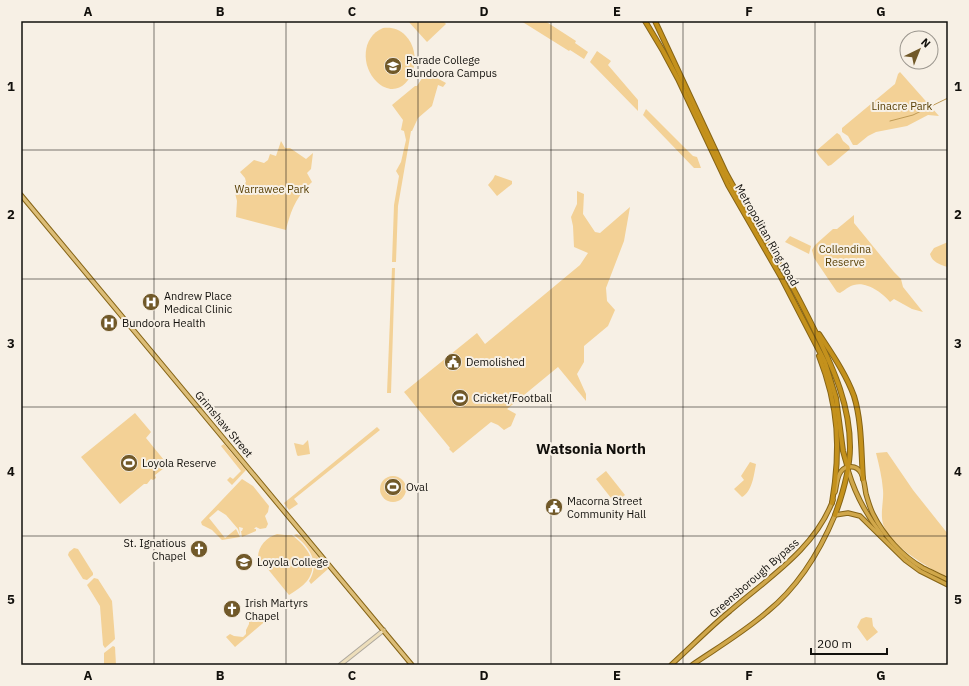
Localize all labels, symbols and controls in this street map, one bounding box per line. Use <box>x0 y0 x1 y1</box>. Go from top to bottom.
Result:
text: A <box>84 3 93 20</box>
text: B <box>216 3 225 20</box>
text: C <box>348 3 357 20</box>
text: D <box>479 3 489 20</box>
text: E <box>613 3 621 20</box>
text: F <box>745 3 753 20</box>
text: G <box>876 3 886 20</box>
north arrow <box>899 30 939 70</box>
text: N <box>918 35 934 51</box>
place label: Parade College Bundoora Campus <box>406 53 497 80</box>
school or university icon: Parade College Bundoora Campus <box>383 56 403 76</box>
text: 1 <box>7 78 15 95</box>
text: 1 <box>954 78 962 95</box>
park label: Linacre Park <box>872 99 933 113</box>
street label: Metropolitan Ring Road <box>732 181 802 289</box>
park label: Warrawee Park <box>235 182 310 196</box>
text: 2 <box>7 206 15 223</box>
text: 2 <box>954 206 962 223</box>
park label: Collendina Reserve <box>819 242 871 269</box>
place label: Andrew Place Medical Clinic <box>164 289 233 316</box>
hospital icon: Andrew Place Medical Clinic <box>141 292 161 312</box>
hospital icon: Bundoora Health <box>99 313 119 333</box>
place label: Bundoora Health <box>122 316 206 330</box>
text: 3 <box>7 335 15 352</box>
text: 3 <box>954 335 962 352</box>
public building icon: Demolished <box>443 352 463 372</box>
place label: Demolished <box>466 355 525 369</box>
street label: Grimshaw Street <box>192 388 256 460</box>
sports icon: Cricket/Football <box>450 388 470 408</box>
place label: Cricket/Football <box>473 391 552 405</box>
district label: Watsonia North <box>536 439 646 458</box>
sports icon: Loyola Reserve <box>119 453 139 473</box>
place label: Loyola Reserve <box>142 456 216 470</box>
text: 4 <box>7 463 15 480</box>
text: 4 <box>954 463 962 480</box>
sports icon: Oval <box>383 477 403 497</box>
place label: Oval <box>406 480 428 494</box>
place label: Macorna Street Community Hall <box>567 494 646 521</box>
public building icon: Macorna Street Community Hall <box>544 497 564 517</box>
street label: Greensborough Bypass <box>706 535 802 621</box>
place label: St. Ignatious Chapel <box>123 536 186 563</box>
church icon: St. Ignatious Chapel <box>189 539 209 559</box>
school or university icon: Loyola College <box>234 552 254 572</box>
place label: Loyola College <box>257 555 328 569</box>
text: 5 <box>7 591 15 608</box>
text: 5 <box>954 591 962 608</box>
place label: Irish Martyrs Chapel <box>245 596 308 623</box>
church icon: Irish Martyrs Chapel <box>222 599 242 619</box>
scale bar <box>811 630 887 656</box>
text: 200 m <box>817 636 852 651</box>
text: A <box>84 667 93 684</box>
text: B <box>216 667 225 684</box>
text: C <box>348 667 357 684</box>
text: D <box>479 667 489 684</box>
text: E <box>613 667 621 684</box>
text: F <box>745 667 753 684</box>
text: G <box>876 667 886 684</box>

